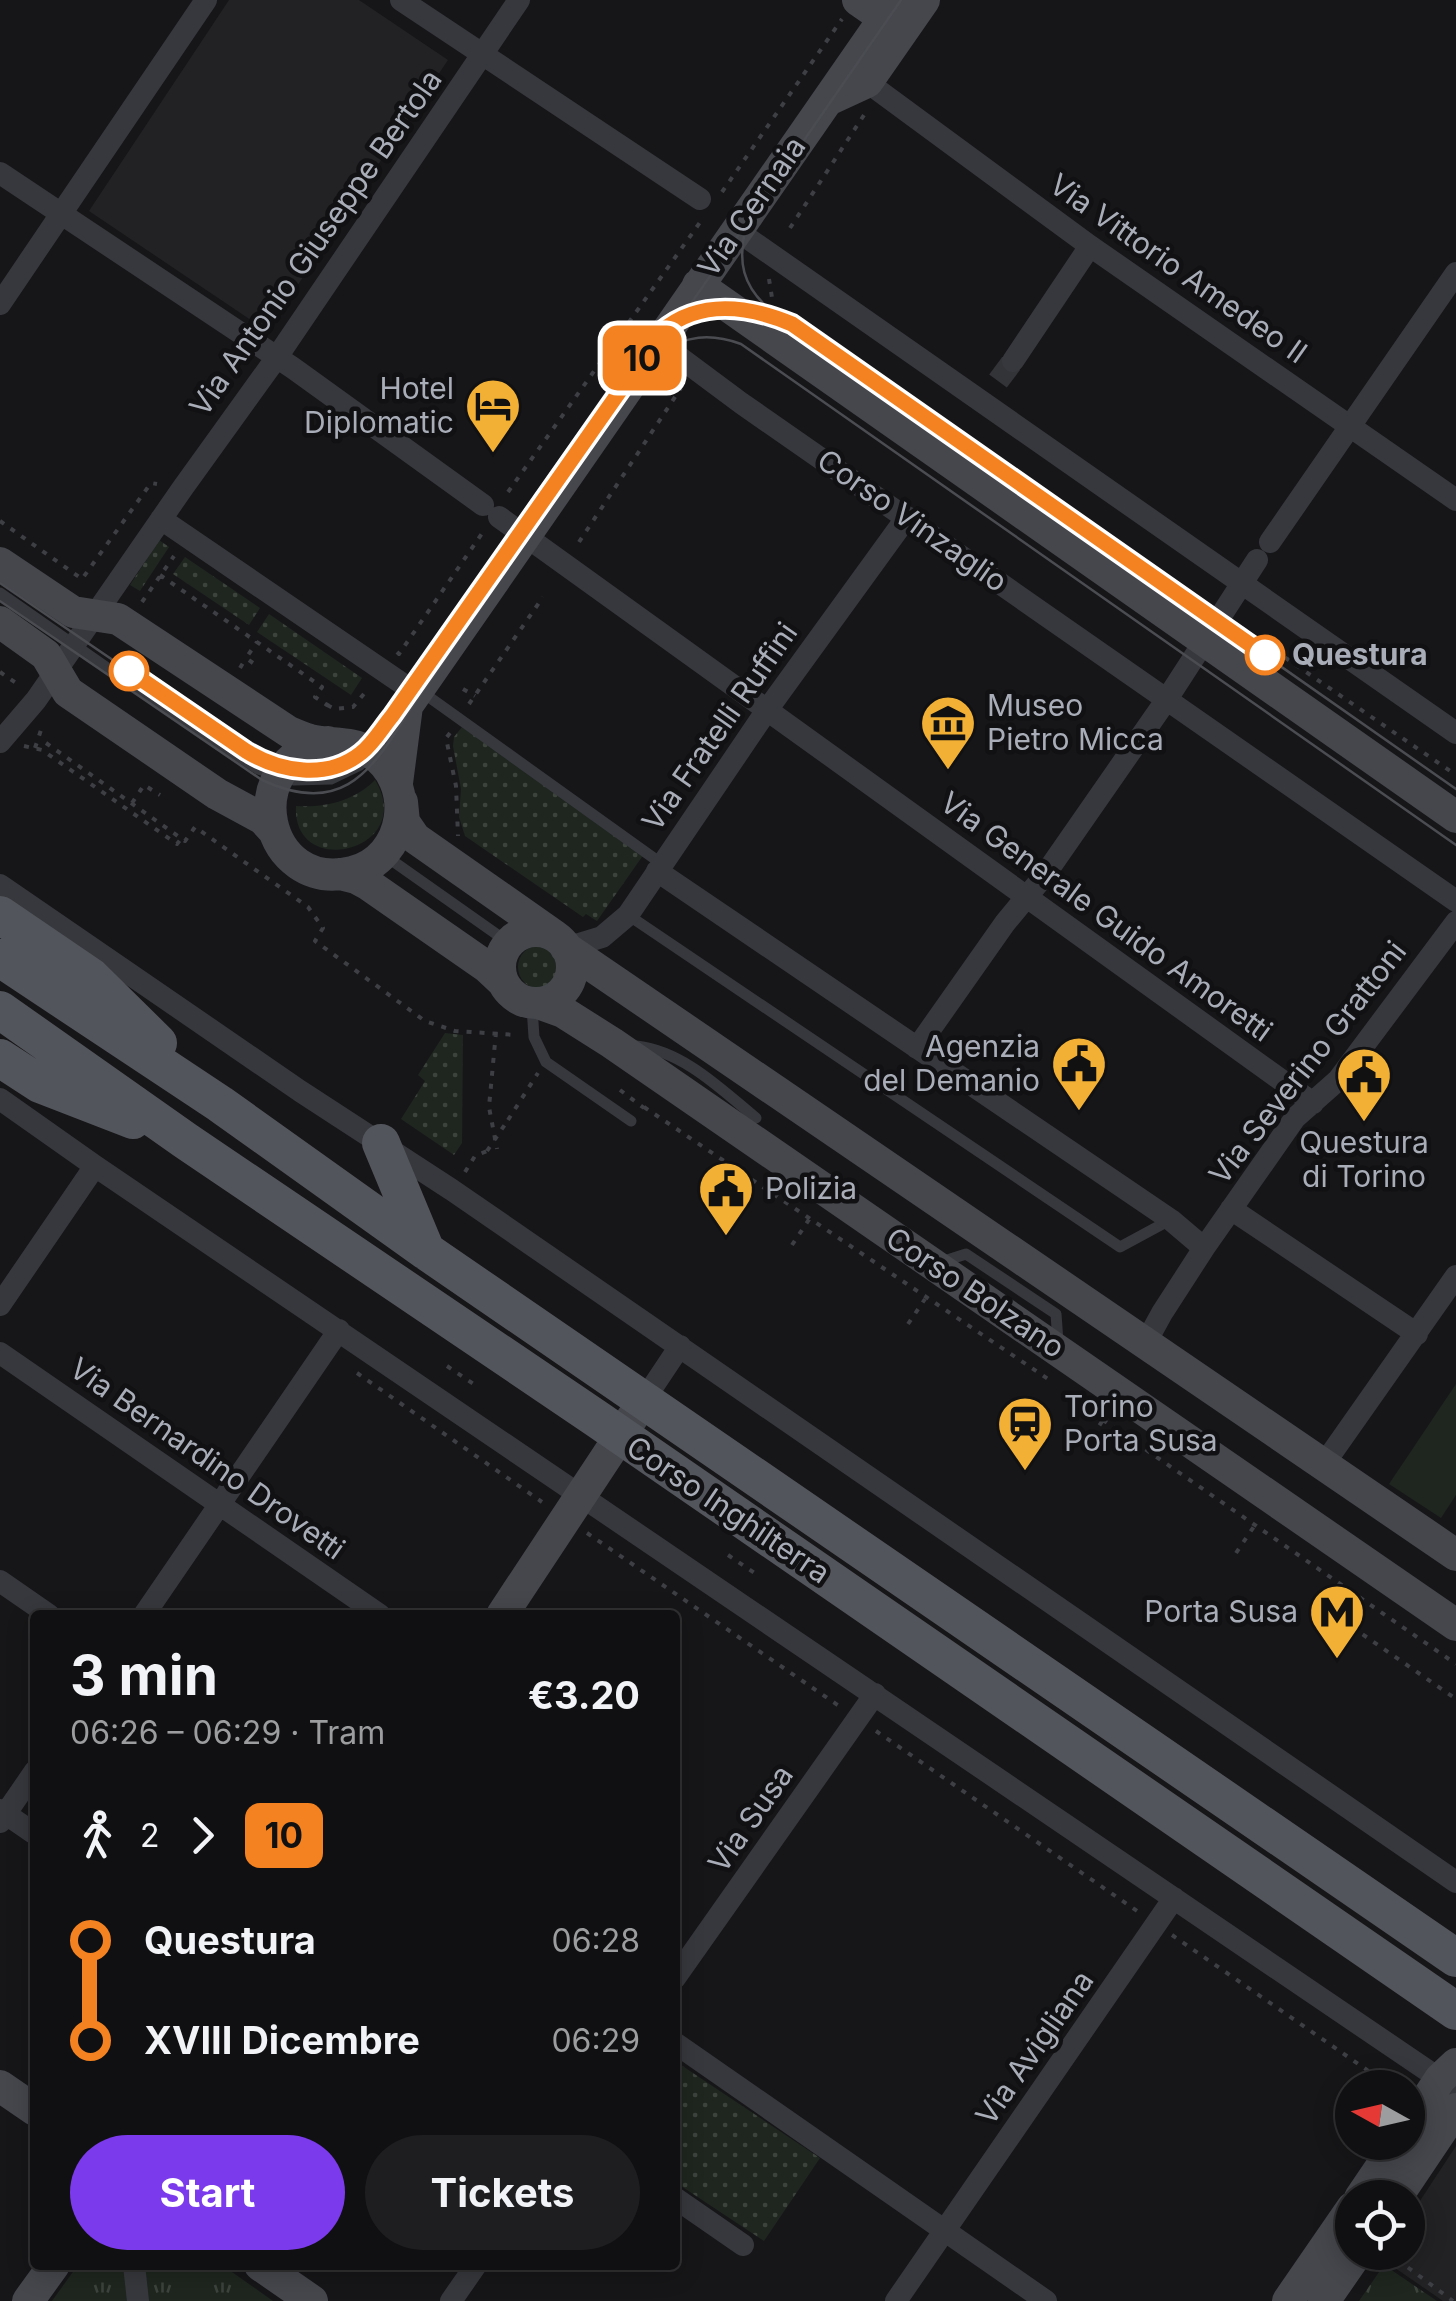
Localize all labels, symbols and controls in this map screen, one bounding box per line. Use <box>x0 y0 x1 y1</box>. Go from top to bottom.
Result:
street label: Via Antonio Giuseppe Bertola <box>182 62 449 423</box>
street label: Via Cernaia <box>690 129 813 284</box>
street label: Via Vittorio Amedeo II <box>1043 166 1314 371</box>
line badge: 10 <box>597 326 687 390</box>
text: 10 <box>623 337 661 379</box>
place label: Hotel Diplomatic <box>304 370 454 440</box>
hotel icon: Hotel Diplomatic <box>463 376 523 455</box>
street label: Corso Vinzaglio <box>811 441 1014 599</box>
street label: Via Fratelli Ruffini <box>634 615 804 837</box>
marker: Questura <box>1246 636 1284 674</box>
place label: Questura <box>1292 636 1428 672</box>
unlabelled marker <box>110 652 148 690</box>
place label: Museo Pietro Micca <box>987 687 1164 757</box>
museum icon: Museo Pietro Micca <box>918 693 978 772</box>
street label: Via Generale Guido Amoretti <box>934 784 1279 1049</box>
street label: Via Severino Grattoni <box>1201 934 1413 1191</box>
place label: Agenzia del Demanio <box>863 1028 1040 1098</box>
public building icon: Agenzia del Demanio <box>1049 1034 1109 1113</box>
public building icon: Questura di Torino <box>1334 1045 1394 1124</box>
place label: Questura di Torino <box>1299 1124 1429 1194</box>
public building icon: Polizia <box>696 1159 756 1238</box>
place label: Polizia <box>765 1170 857 1206</box>
street label: Corso Bolzano <box>879 1219 1072 1365</box>
street label: Via Bernardino Drovetti <box>63 1350 352 1567</box>
place label: Torino Porta Susa <box>1064 1388 1218 1458</box>
station icon: Torino Porta Susa <box>995 1394 1055 1473</box>
street label: Corso Inghilterra <box>620 1428 837 1590</box>
metro station icon: Porta Susa <box>1307 1582 1367 1661</box>
place label: Porta Susa <box>1144 1593 1298 1629</box>
text: 3 min <box>70 1642 218 1708</box>
text: €3.20 <box>528 1672 640 1718</box>
text: 06:26 – 06:29 · Tram <box>70 1713 385 1752</box>
street label: Via Susa <box>700 1758 800 1879</box>
icon: walk <box>70 1808 125 1863</box>
icon: forward <box>175 1808 230 1863</box>
text: 10 <box>265 1814 303 1856</box>
text: 2 <box>140 1816 160 1855</box>
text: Questura <box>144 1917 316 1963</box>
text: 06:28 <box>551 1921 640 1960</box>
street label: Via Avigliana <box>968 1963 1101 2132</box>
text: XVIII Dicembre <box>144 2017 420 2063</box>
text: 06:29 <box>551 2021 640 2060</box>
north arrow <box>1335 2070 1425 2160</box>
map controls <box>1335 2070 1425 2270</box>
button: Start <box>70 2135 345 2250</box>
button: Tickets <box>365 2135 640 2250</box>
button: locate <box>1335 2180 1425 2270</box>

